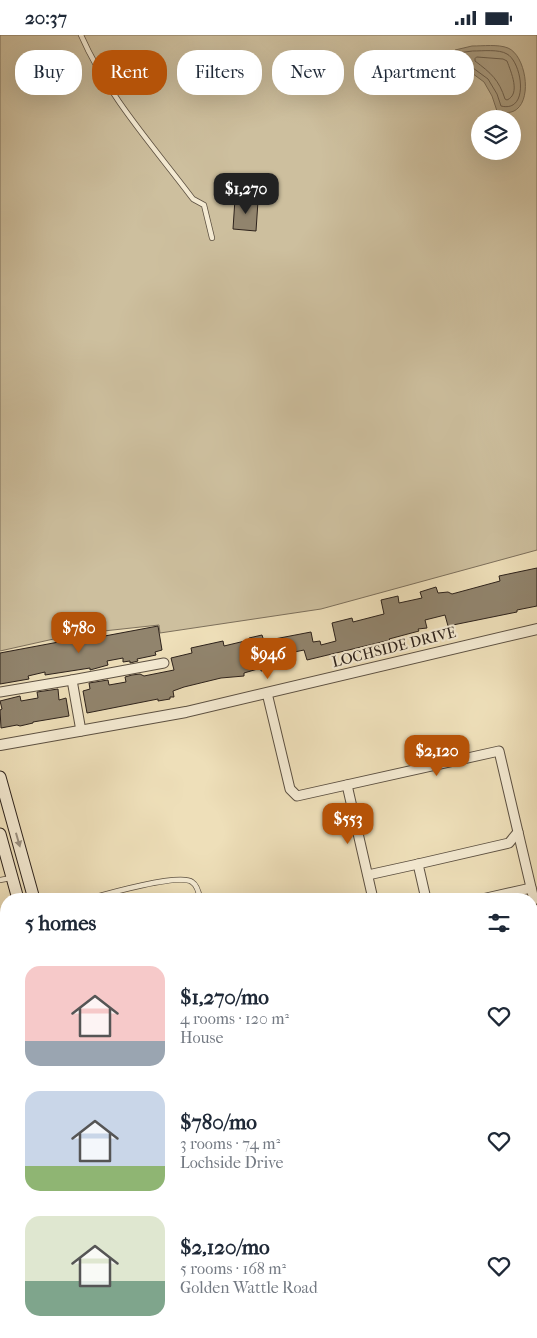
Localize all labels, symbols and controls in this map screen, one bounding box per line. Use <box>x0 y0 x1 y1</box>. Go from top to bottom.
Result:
text: 20:37 <box>25 7 67 29</box>
chip: Buy <box>15 50 82 95</box>
chip: Rent <box>92 50 167 95</box>
chip: Filters <box>177 50 262 95</box>
chip: New <box>272 50 344 95</box>
chip: Apartment <box>354 50 474 95</box>
map controls <box>471 110 521 160</box>
button: layers <box>471 110 521 160</box>
pin: $1,270 <box>205 173 287 215</box>
text: $1,270 <box>225 179 267 198</box>
pin: $780 <box>49 611 109 654</box>
text: $780 <box>62 618 96 637</box>
street label: LOCHSIDE DRIVE <box>330 623 458 671</box>
pin: $946 <box>238 637 298 680</box>
text: $946 <box>250 644 286 663</box>
pin: $2,120 <box>396 735 478 777</box>
text: $2,120 <box>415 741 459 760</box>
pin: $553 <box>318 803 378 845</box>
text: $553 <box>333 809 363 828</box>
one-way arrow <box>14 833 22 848</box>
icon: filters <box>485 909 513 937</box>
text: 5 homes <box>25 911 96 935</box>
text: $1,270/mo <box>180 985 269 1009</box>
icon: home <box>65 986 125 1046</box>
icon: heart <box>485 1002 513 1030</box>
text: 4 rooms · 120 m² <box>180 1009 289 1028</box>
text: House <box>180 1028 223 1047</box>
text: $780/mo <box>180 1110 257 1134</box>
icon: home <box>65 1111 125 1171</box>
icon: heart <box>485 1127 513 1155</box>
text: 3 rooms · 74 m² <box>180 1134 280 1153</box>
text: Lochside Drive <box>180 1153 283 1172</box>
text: $2,120/mo <box>180 1235 270 1259</box>
icon: home <box>65 1236 125 1296</box>
icon: heart <box>485 1252 513 1280</box>
text: 5 rooms · 168 m² <box>180 1259 286 1278</box>
text: Golden Wattle Road <box>180 1278 318 1297</box>

